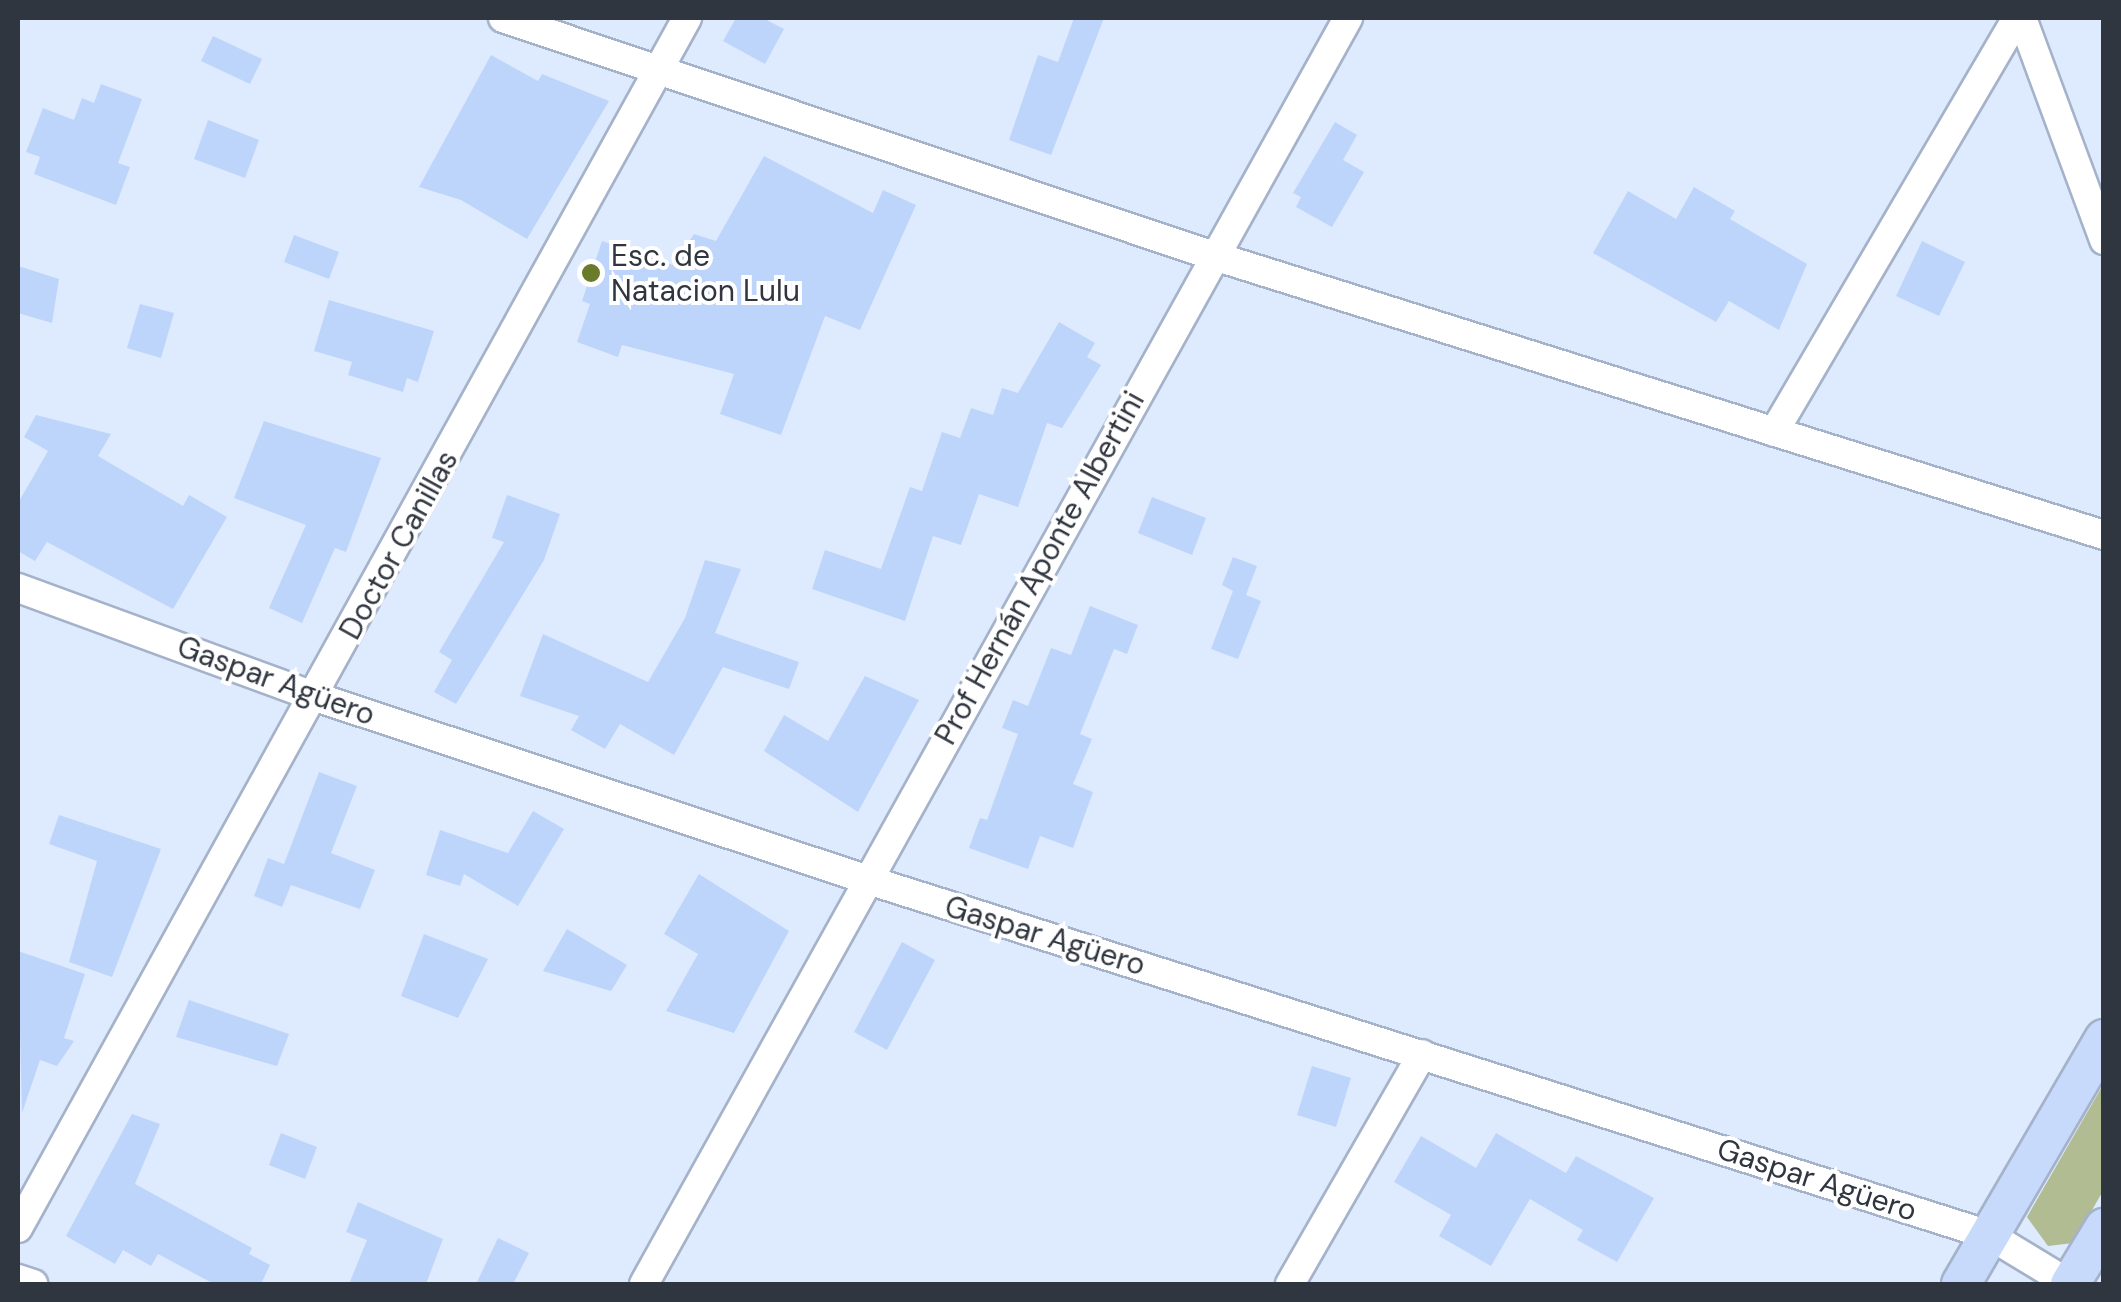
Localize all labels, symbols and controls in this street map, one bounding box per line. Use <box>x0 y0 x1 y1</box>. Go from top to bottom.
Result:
place label: Esc. de Natacion Lulu <box>611 238 800 308</box>
marker: Esc. de Natacion Lulu <box>580 262 602 284</box>
street label: Prof Hernán Aponte Albertini <box>928 385 1152 751</box>
street label: Doctor Canillas <box>332 444 466 646</box>
street label: Gaspar Agüero <box>172 629 380 733</box>
street label: Gaspar Agüero <box>941 888 1149 984</box>
street label: Gaspar Agüero <box>1713 1131 1921 1229</box>

